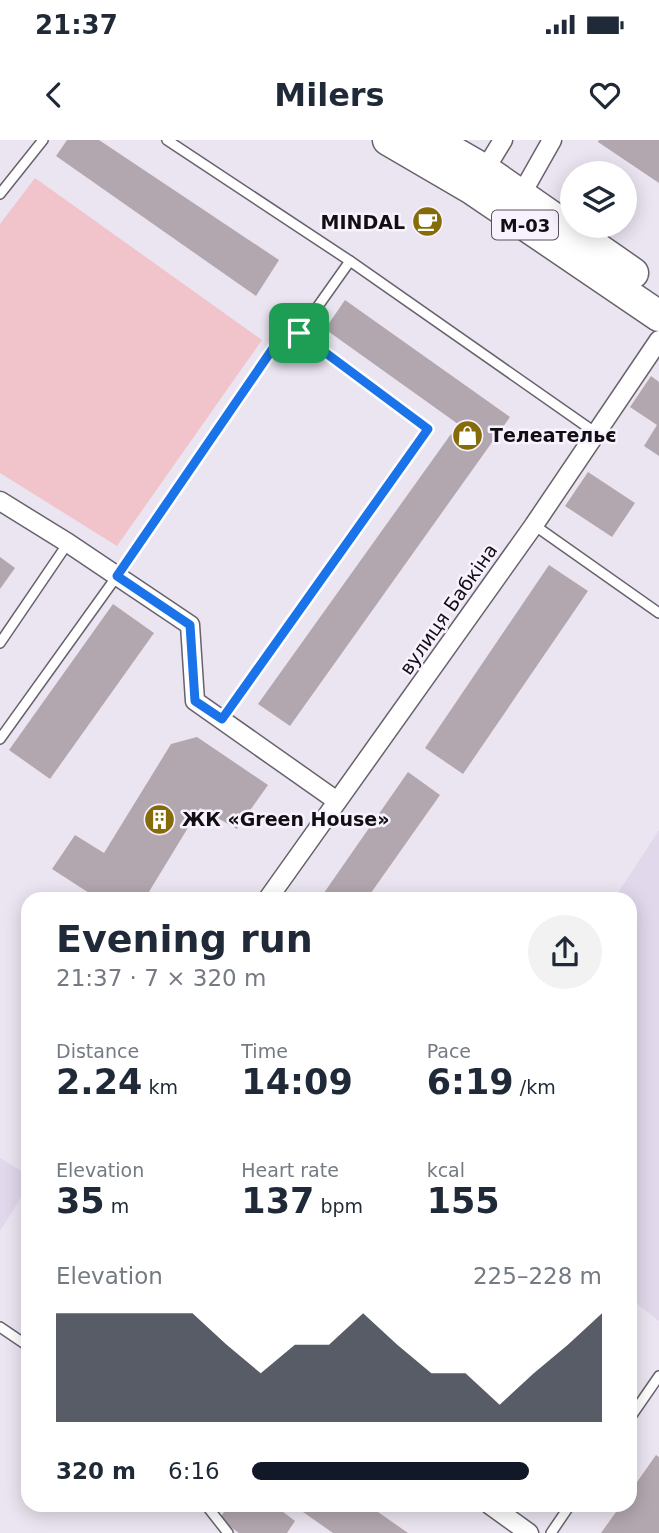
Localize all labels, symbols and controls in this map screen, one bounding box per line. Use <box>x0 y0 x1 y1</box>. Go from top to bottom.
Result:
text: 21:37 <box>35 10 118 40</box>
icon: back <box>35 76 73 114</box>
text: Milers <box>274 76 385 114</box>
icon: heart <box>586 76 624 114</box>
map controls <box>560 161 637 238</box>
button: layers <box>560 161 637 238</box>
cafe icon: MINDAL <box>411 205 445 239</box>
road number: М-03 <box>492 210 558 240</box>
place label: MINDAL <box>321 211 405 233</box>
pin <box>269 303 329 363</box>
icon: arrive <box>280 314 318 352</box>
shop icon: Телеательє <box>450 418 484 452</box>
place label: Телеательє <box>490 424 617 446</box>
street label: вулиця Бабкіна <box>395 539 501 679</box>
building icon: ЖК «Green House» <box>142 802 176 836</box>
place label: ЖК «Green House» <box>182 808 390 830</box>
button: share <box>528 915 602 989</box>
text: Evening run <box>56 917 313 961</box>
text: 21:37 · 7 × 320 m <box>56 965 266 991</box>
text: Distance <box>56 1040 139 1062</box>
text: Time <box>241 1040 288 1062</box>
text: Pace <box>427 1040 471 1062</box>
text: 2.24 <box>56 1062 142 1102</box>
text: 14:09 <box>241 1062 353 1102</box>
text: 6:19 <box>427 1062 514 1102</box>
text: km <box>142 1076 178 1098</box>
text: /km <box>514 1076 556 1098</box>
text: Elevation <box>56 1159 144 1181</box>
text: Heart rate <box>241 1159 339 1181</box>
text: kcal <box>427 1159 465 1181</box>
text: 35 <box>56 1181 105 1221</box>
text: 137 <box>241 1181 314 1221</box>
text: 155 <box>427 1181 500 1221</box>
text: m <box>105 1195 129 1217</box>
text: bpm <box>314 1195 363 1217</box>
text: Elevation <box>56 1263 163 1289</box>
text: 225–228 m <box>473 1263 602 1289</box>
text: 320 m <box>56 1458 136 1484</box>
text: 6:16 <box>168 1458 220 1484</box>

